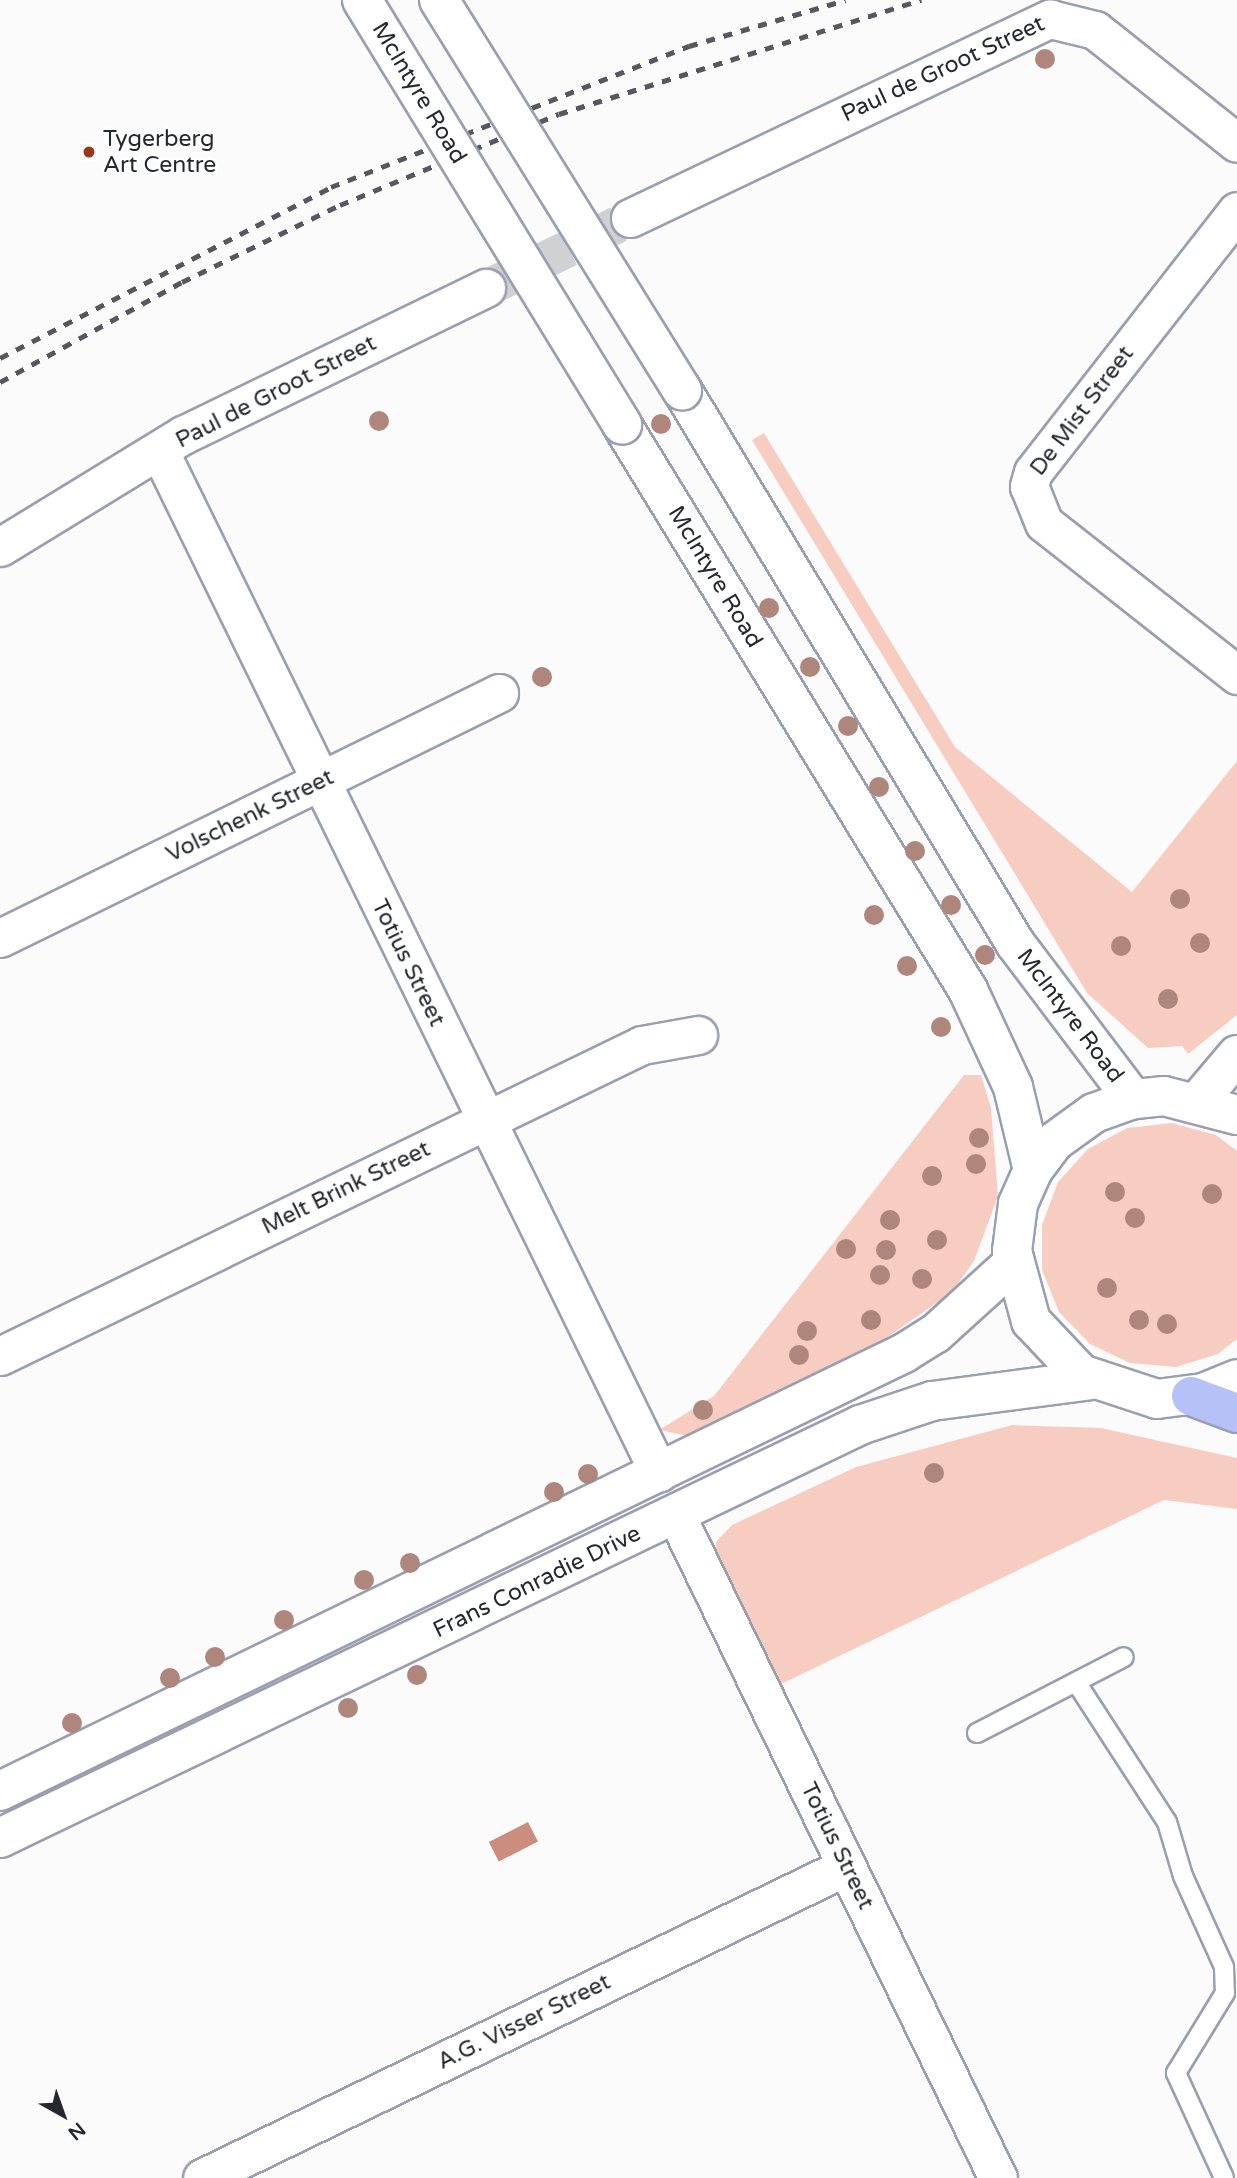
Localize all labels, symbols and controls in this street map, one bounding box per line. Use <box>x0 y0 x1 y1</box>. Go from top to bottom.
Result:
street label: Paul de Groot Street <box>837 10 1049 128</box>
street label: McIntyre Road <box>366 17 472 169</box>
place label: Tygerberg Art Centre <box>103 125 216 179</box>
marker: Tygerberg Art Centre <box>81 144 97 160</box>
street label: Paul de Groot Street <box>171 330 381 454</box>
street label: De Mist Street <box>1024 341 1140 481</box>
street label: McIntyre Road <box>662 501 768 653</box>
street label: Volschenk Street <box>162 763 338 869</box>
street label: Totius Street <box>365 895 451 1031</box>
street label: McIntyre Road <box>1011 944 1129 1088</box>
street label: Melt Brink Street <box>257 1135 435 1241</box>
street label: Frans Conradie Drive <box>429 1520 645 1644</box>
street label: Totius Street <box>794 1778 880 1914</box>
street label: A.G. Visser Street <box>433 1968 615 2076</box>
north arrow <box>28 2080 98 2150</box>
text: N <box>64 2118 89 2144</box>

